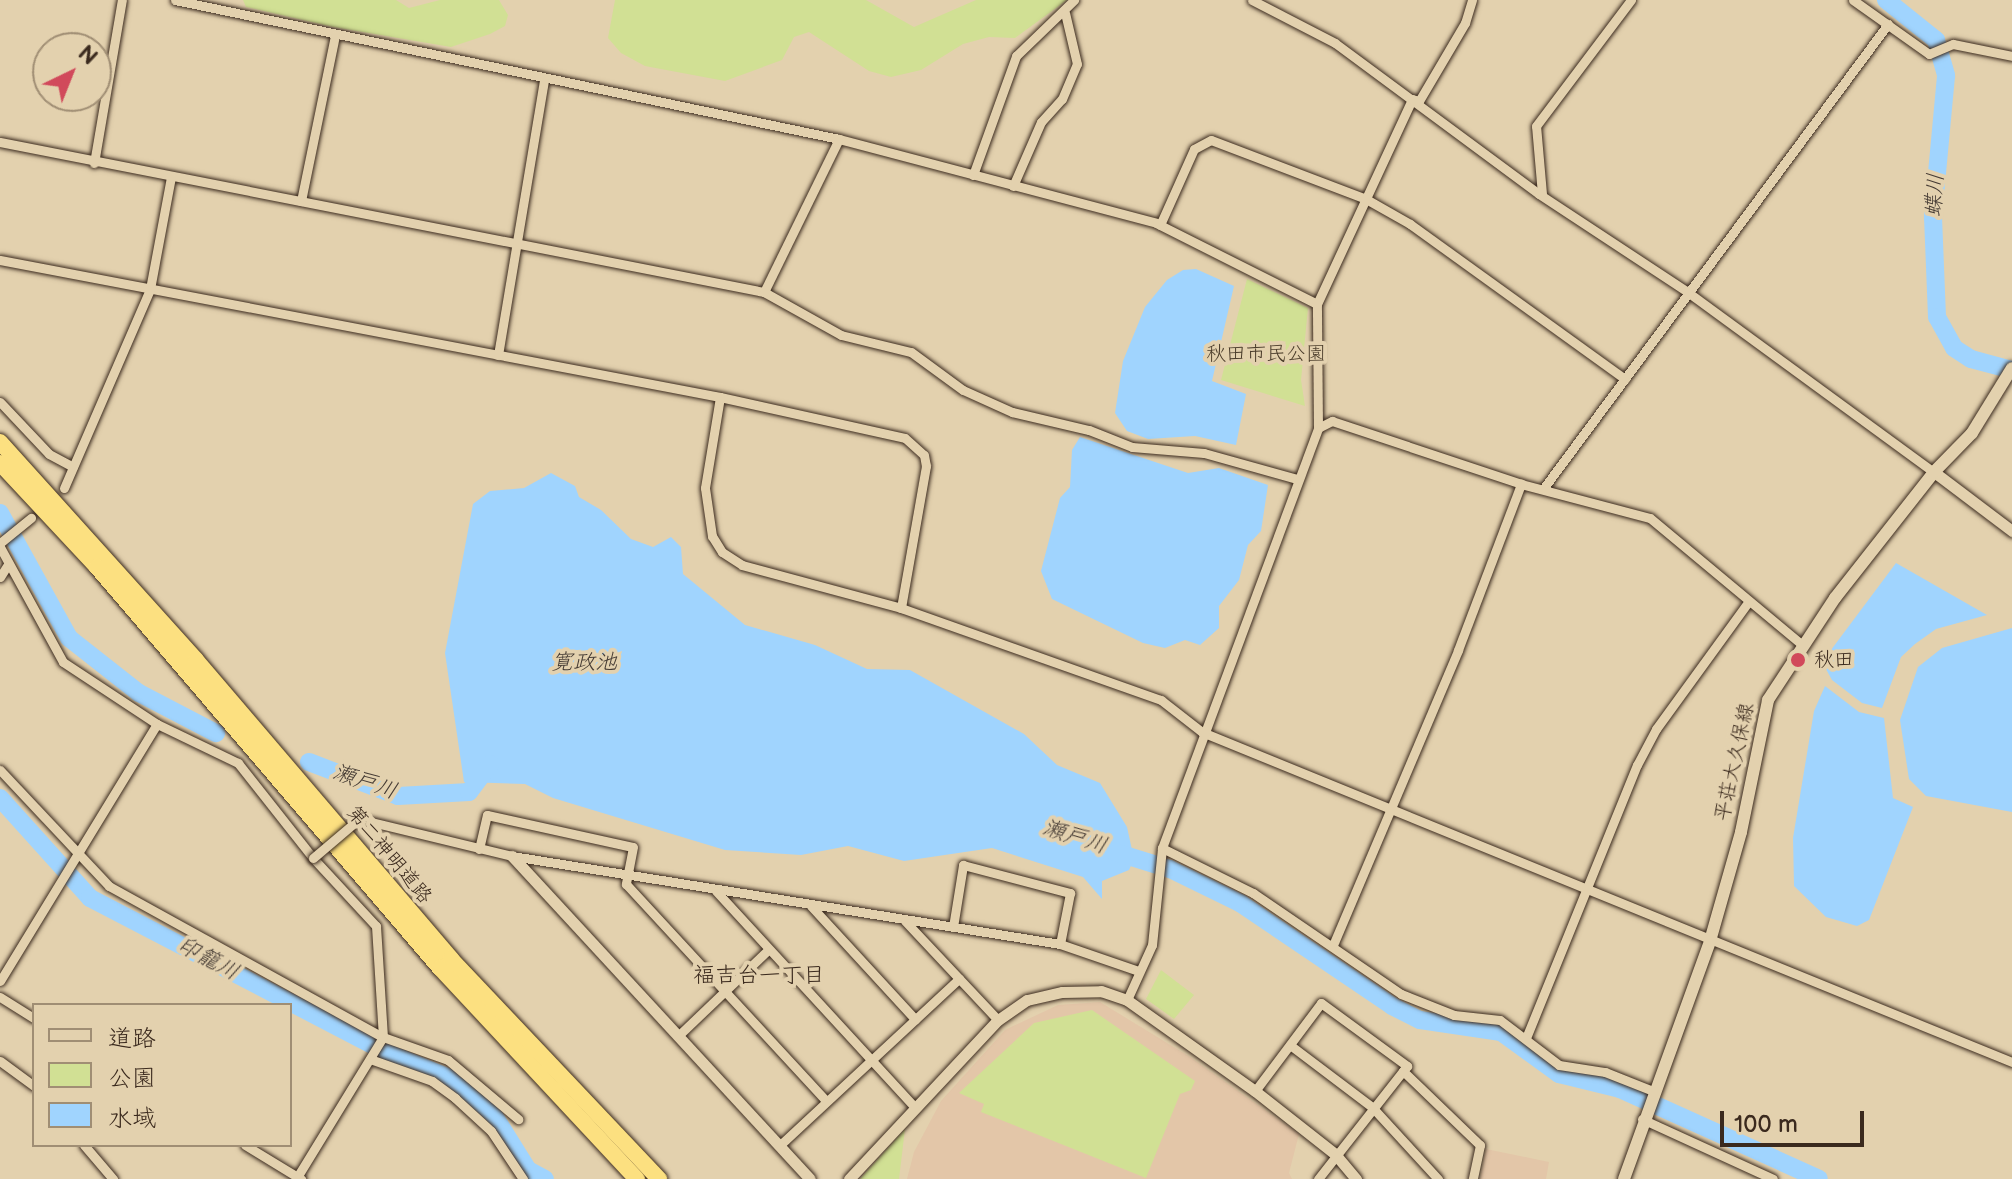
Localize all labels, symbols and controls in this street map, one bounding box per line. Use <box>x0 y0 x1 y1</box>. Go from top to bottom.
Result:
north arrow <box>32 32 112 112</box>
text: N <box>72 40 103 71</box>
water label: 蝶川 <box>1920 172 1950 218</box>
park label: 秋田市民公園 <box>1206 342 1326 366</box>
place label: 秋田 <box>1814 648 1854 672</box>
water label: 寛政池 <box>551 650 617 676</box>
marker: 秋田 <box>1789 651 1807 669</box>
street label: 平荘大久保線 <box>1711 701 1759 823</box>
water label: 瀬戸川 <box>330 759 400 805</box>
street label: 第二神明道路 <box>341 801 437 909</box>
water label: 瀬戸川 <box>1040 814 1110 860</box>
water label: 印籠川 <box>173 932 243 986</box>
district label: 福吉台一丁目 <box>693 963 825 989</box>
legend <box>32 1003 292 1147</box>
text: 道路 <box>108 1024 156 1053</box>
text: 公園 <box>108 1064 156 1093</box>
scale bar <box>1724 1095 1868 1145</box>
text: 水域 <box>108 1104 156 1133</box>
text: 100 m <box>1734 1110 1798 1139</box>

